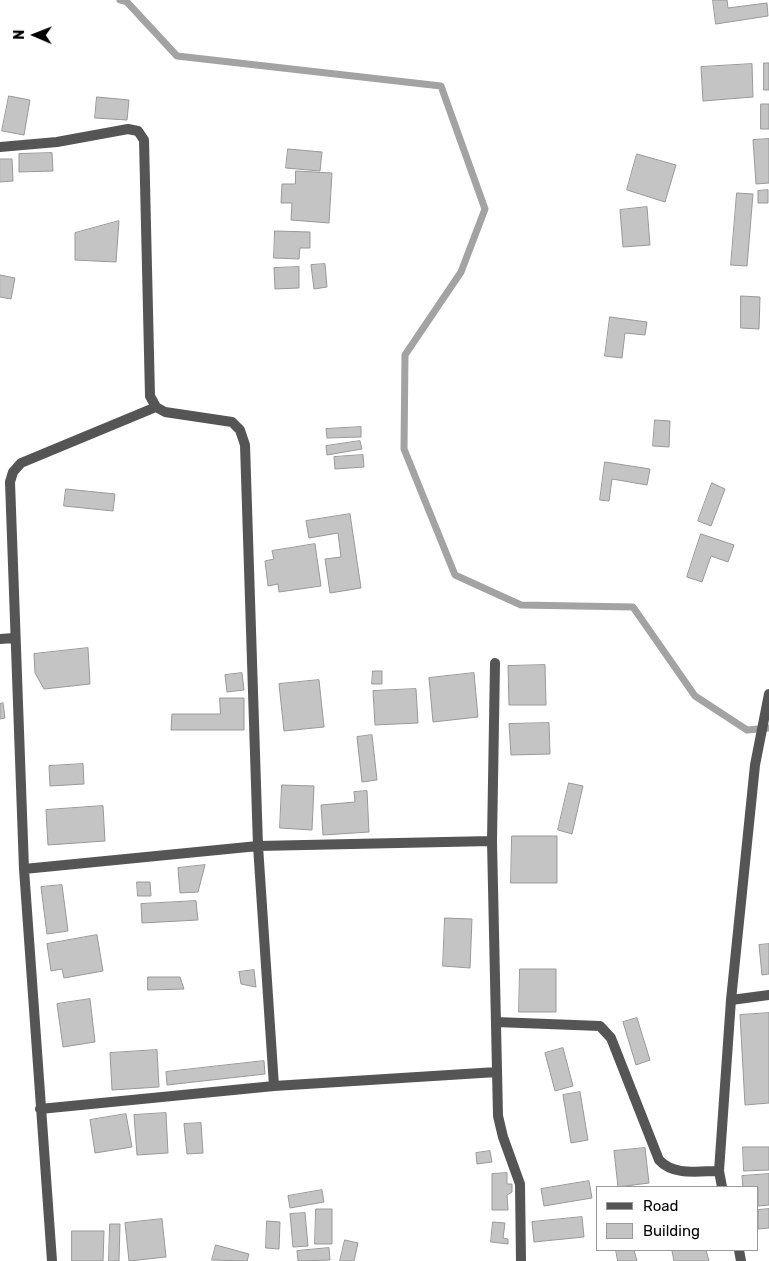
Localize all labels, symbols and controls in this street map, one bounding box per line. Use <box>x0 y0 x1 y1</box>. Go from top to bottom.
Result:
north arrow <box>10 10 60 60</box>
text: N <box>11 30 28 40</box>
legend <box>596 1186 759 1251</box>
text: Road <box>643 1197 679 1215</box>
text: Building <box>643 1222 700 1240</box>

